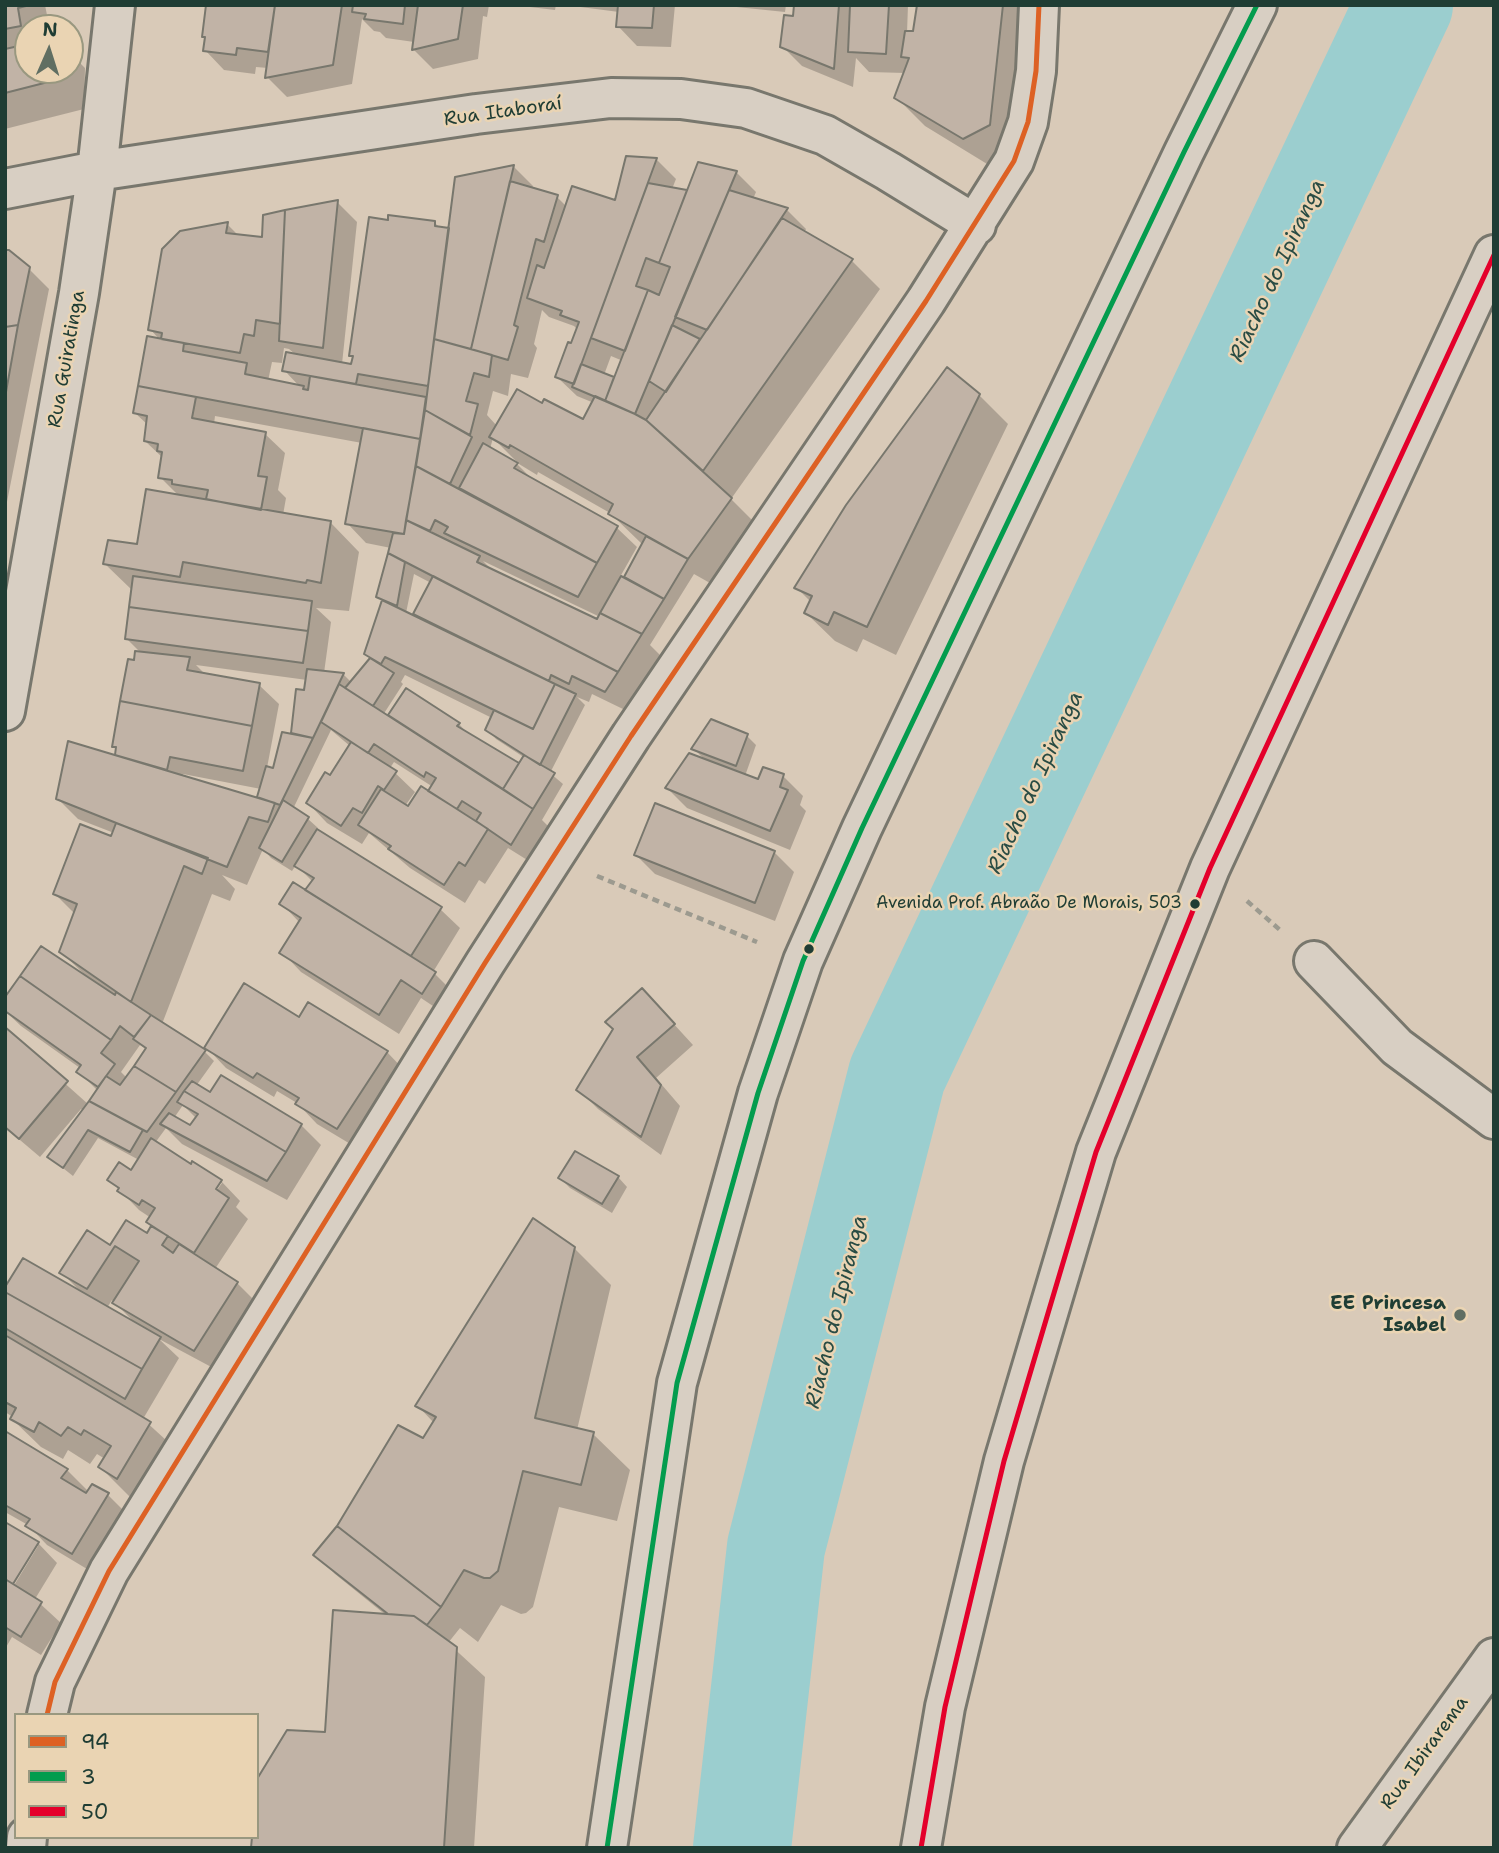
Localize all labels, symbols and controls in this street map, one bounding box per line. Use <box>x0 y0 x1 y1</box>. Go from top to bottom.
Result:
north arrow <box>14 14 84 84</box>
text: N <box>42 17 58 42</box>
street label: Rua Itaboraí <box>443 92 563 132</box>
water label: Riacho do Ipiranga <box>1225 176 1331 366</box>
street label: Rua Guiratinga <box>44 288 90 430</box>
water label: Riacho do Ipiranga <box>983 688 1089 878</box>
place label: Avenida Prof. Abraão De Morais, 503 <box>876 894 1182 914</box>
marker: Avenida Prof. Abraão De Morais, 503 <box>1188 897 1202 911</box>
unlabelled marker <box>802 942 816 956</box>
water label: Riacho do Ipiranga <box>801 1213 873 1411</box>
place label: EE Princesa Isabel <box>1330 1293 1446 1337</box>
marker: EE Princesa Isabel <box>1452 1307 1468 1323</box>
street label: Rua Ibirarema <box>1376 1692 1474 1814</box>
legend <box>14 1713 259 1839</box>
text: 94 <box>81 1728 110 1756</box>
text: 3 <box>81 1763 96 1791</box>
text: 50 <box>81 1798 108 1826</box>

